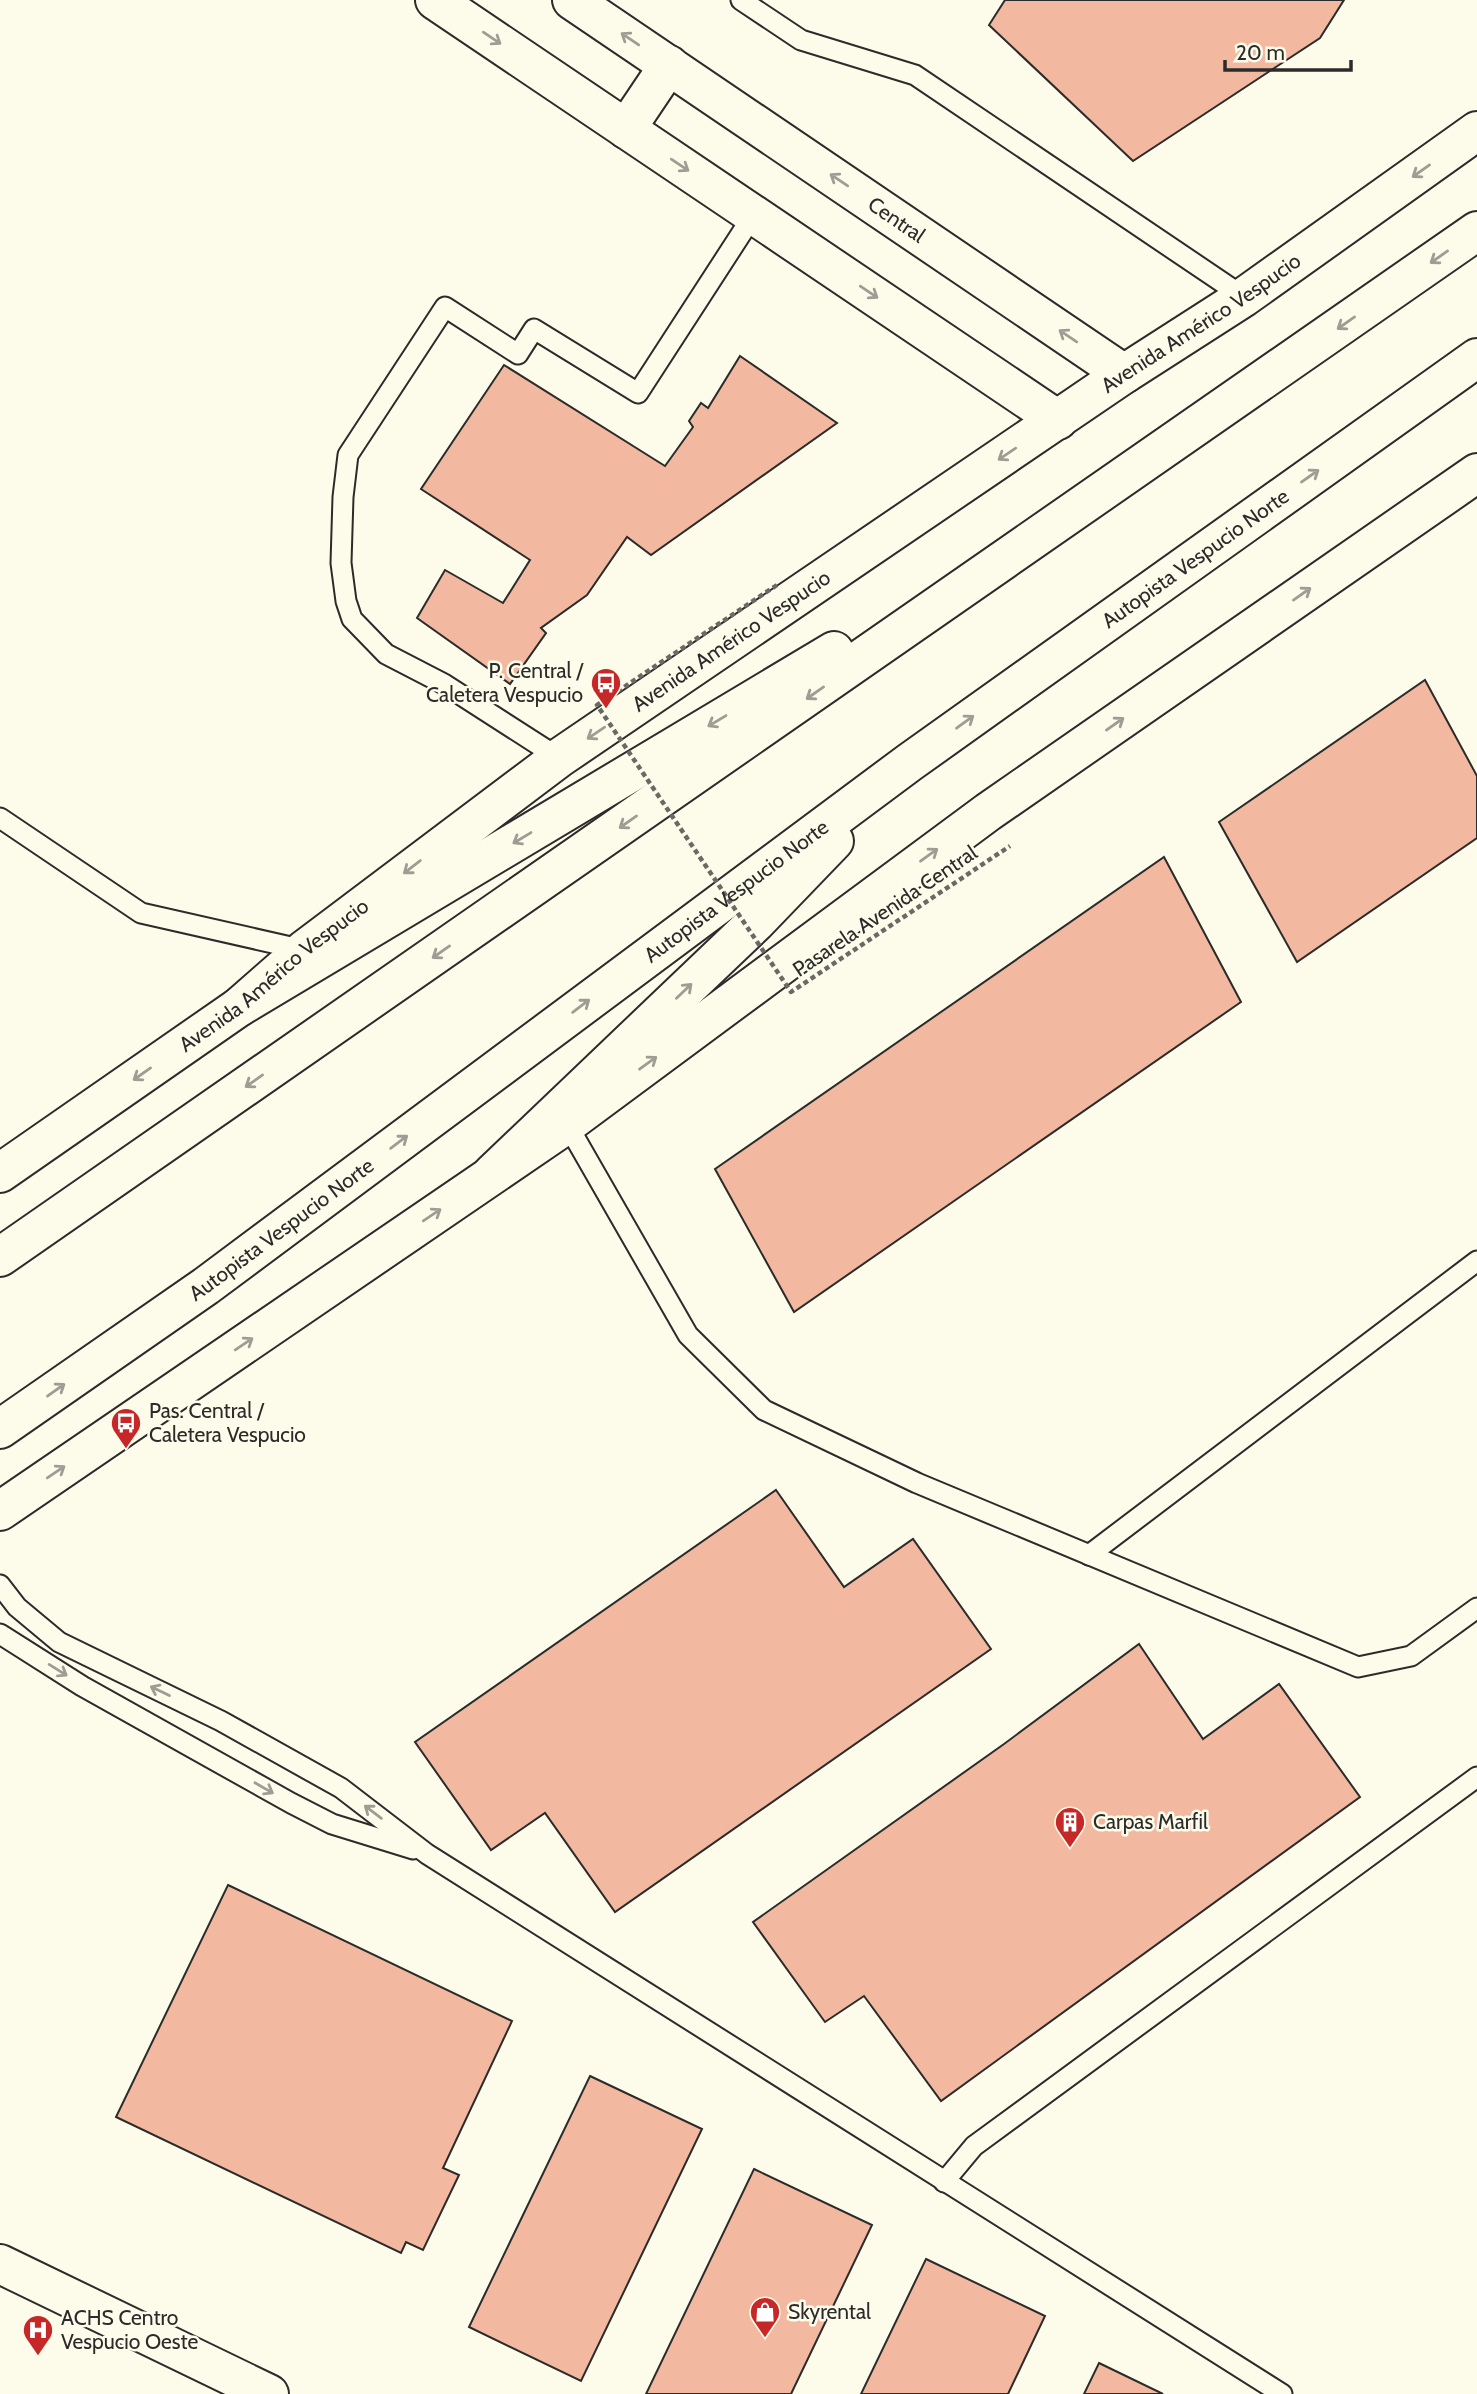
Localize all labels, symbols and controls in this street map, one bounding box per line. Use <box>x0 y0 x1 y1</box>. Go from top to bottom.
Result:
scale bar <box>1225 28 1351 72</box>
one-way arrow <box>482 31 501 45</box>
one-way arrow <box>621 32 640 46</box>
text: 20 m <box>1236 40 1285 65</box>
one-way arrow <box>670 158 690 172</box>
one-way arrow <box>1412 164 1431 178</box>
one-way arrow <box>830 173 849 188</box>
street label: Central <box>863 191 930 248</box>
street label: Avenida Américo Vespucio <box>1096 248 1305 398</box>
one-way arrow <box>1430 250 1449 264</box>
one-way arrow <box>859 285 878 299</box>
one-way arrow <box>1337 316 1356 330</box>
one-way arrow <box>1058 328 1078 342</box>
one-way arrow <box>998 447 1017 461</box>
one-way arrow <box>1300 469 1319 483</box>
street label: Autopista Vespucio Norte <box>1097 483 1294 633</box>
street label: Avenida Américo Vespucio <box>627 564 835 717</box>
one-way arrow <box>1292 587 1311 601</box>
place label: P. Central / Caletera Vespucio <box>426 658 584 707</box>
bus stop icon: P. Central / Caletera Vespucio <box>589 666 623 710</box>
one-way arrow <box>806 686 826 700</box>
one-way arrow <box>708 714 728 728</box>
one-way arrow <box>955 715 974 730</box>
one-way arrow <box>1105 717 1124 731</box>
one-way arrow <box>587 726 606 740</box>
street label: Autopista Vespucio Norte <box>639 814 833 968</box>
one-way arrow <box>619 815 638 829</box>
one-way arrow <box>512 831 532 845</box>
street label: Pasarela Avenida Central <box>788 840 982 982</box>
one-way arrow <box>920 848 938 863</box>
one-way arrow <box>403 859 422 874</box>
street label: Avenida Américo Vespucio <box>174 893 373 1057</box>
one-way arrow <box>432 945 451 959</box>
one-way arrow <box>675 983 692 1000</box>
one-way arrow <box>572 998 590 1013</box>
one-way arrow <box>638 1056 657 1071</box>
one-way arrow <box>133 1067 152 1081</box>
one-way arrow <box>245 1074 264 1088</box>
one-way arrow <box>389 1134 408 1149</box>
street label: Autopista Vespucio Norte <box>184 1152 379 1306</box>
one-way arrow <box>422 1208 441 1222</box>
one-way arrow <box>234 1337 253 1351</box>
one-way arrow <box>46 1383 65 1397</box>
place label: Pas. Central / Caletera Vespucio <box>149 1398 306 1447</box>
bus stop icon: Pas. Central / Caletera Vespucio <box>109 1406 143 1450</box>
one-way arrow <box>46 1465 65 1480</box>
one-way arrow <box>47 1664 67 1678</box>
one-way arrow <box>150 1683 171 1697</box>
one-way arrow <box>253 1782 274 1795</box>
one-way arrow <box>364 1805 383 1820</box>
building icon: Carpas Marfil <box>1053 1805 1087 1849</box>
place label: Carpas Marfil <box>1093 1809 1208 1834</box>
shop icon: Skyrental <box>748 2295 782 2339</box>
place label: Skyrental <box>788 2299 871 2324</box>
place label: ACHS Centro Vespucio Oeste <box>61 2305 198 2354</box>
hospital icon: ACHS Centro Vespucio Oeste <box>21 2313 55 2357</box>

